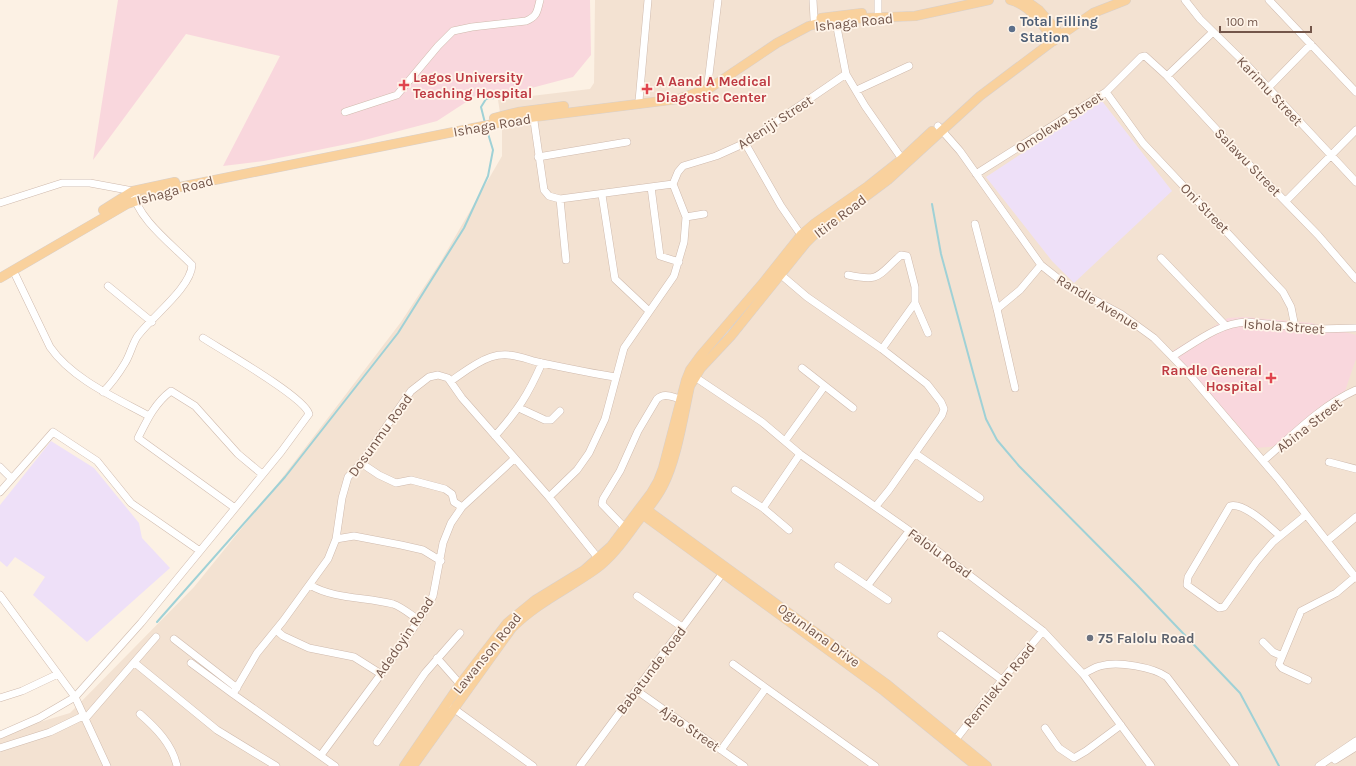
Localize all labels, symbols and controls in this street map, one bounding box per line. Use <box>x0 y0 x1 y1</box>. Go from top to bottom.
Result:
scale bar <box>1220 8 1311 34</box>
street label: Ishaga Road <box>814 10 894 35</box>
place label: Total Filling Station <box>1020 13 1098 46</box>
text: 100 m <box>1226 15 1258 29</box>
marker: Total Filling Station <box>1007 24 1017 34</box>
street label: Karimu Street <box>1233 53 1306 130</box>
place label: Lagos University Teaching Hospital <box>413 69 532 102</box>
place label: A Aand A Medical Diagostic Center <box>656 73 771 106</box>
marker: Lagos University Teaching Hospital <box>398 79 410 91</box>
marker: A Aand A Medical Diagostic Center <box>641 83 653 95</box>
street label: Omolewa Street <box>1012 88 1106 157</box>
street label: Adeniji Street <box>734 92 816 153</box>
street label: Ishaga Road <box>452 110 532 141</box>
street label: Salawu Street <box>1211 125 1284 200</box>
street label: Ishaga Road <box>135 172 215 209</box>
street label: Oni Street <box>1176 180 1233 237</box>
street label: Itire Road <box>811 191 870 242</box>
street label: Randle Avenue <box>1053 271 1142 334</box>
street label: Ishola Street <box>1243 315 1325 338</box>
place label: Randle General Hospital <box>1161 362 1262 395</box>
marker: Randle General Hospital <box>1265 372 1277 384</box>
street label: Dosunmu Road <box>345 391 416 480</box>
street label: Abina Street <box>1273 395 1345 456</box>
street label: Falolu Road <box>905 525 975 582</box>
street label: Adedoyin Road <box>371 593 438 681</box>
street label: Ogunlana Drive <box>774 600 863 671</box>
street label: Lawanson Road <box>449 609 525 697</box>
street label: Babatunde Road <box>613 623 690 718</box>
place label: 75 Falolu Road <box>1098 630 1195 647</box>
marker: 75 Falolu Road <box>1085 633 1095 643</box>
street label: Remilekun Road <box>960 639 1039 731</box>
street label: Ajao Street <box>656 702 723 755</box>

